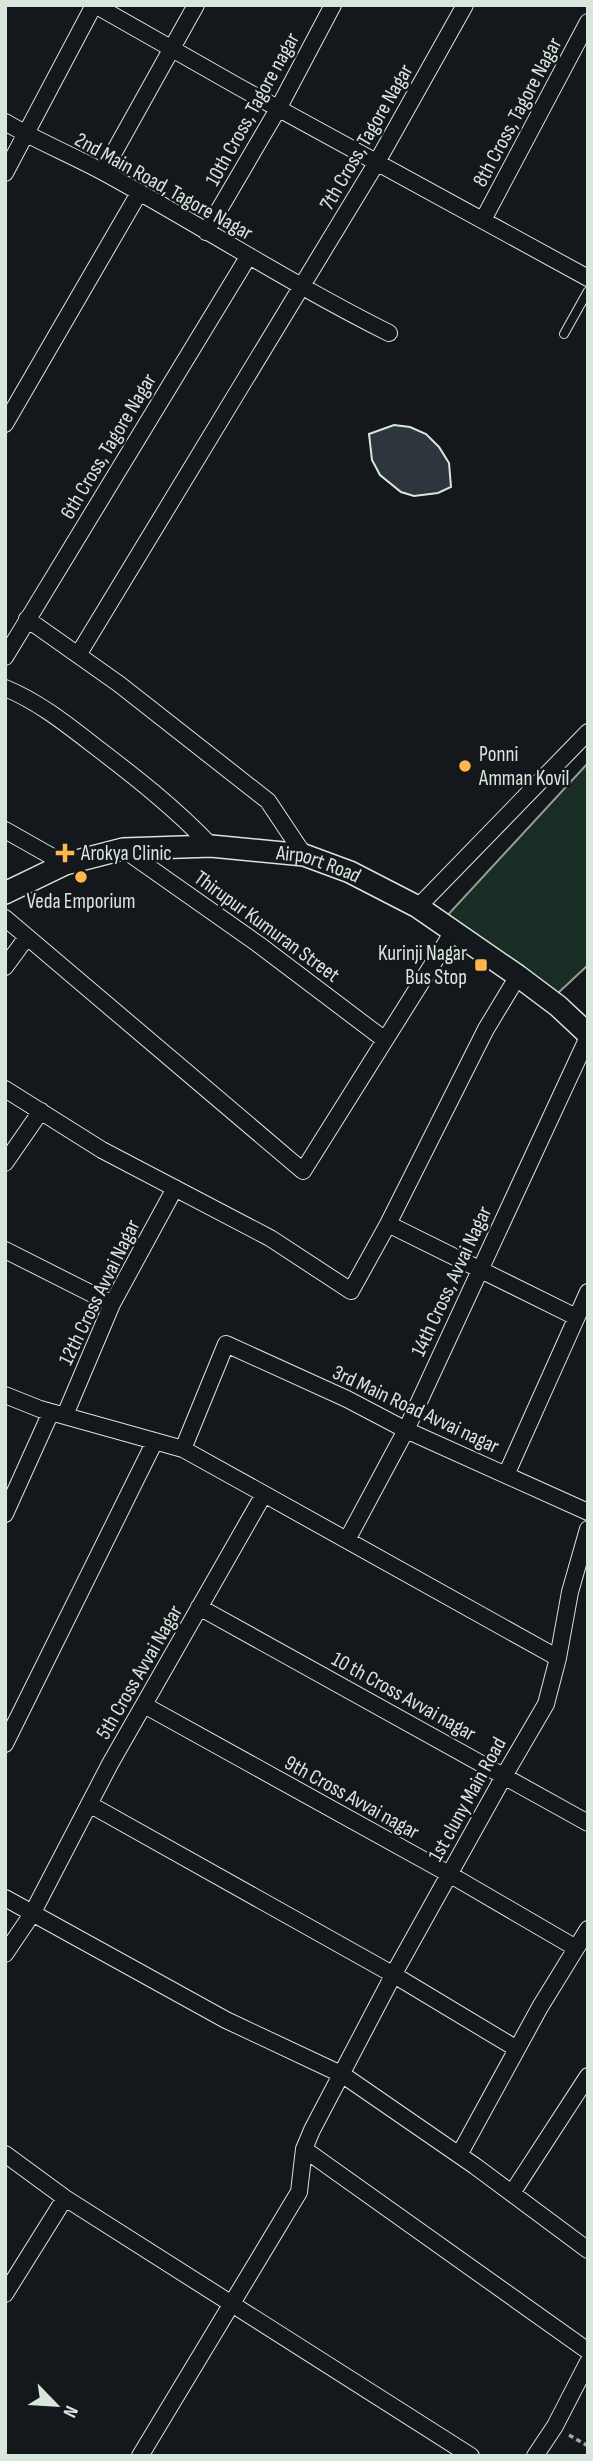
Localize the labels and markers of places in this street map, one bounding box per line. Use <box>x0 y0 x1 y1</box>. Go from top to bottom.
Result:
place label: Ponni Amman Kovil <box>478 742 569 791</box>
marker: Ponni Amman Kovil <box>457 758 473 774</box>
place label: Arokya Clinic <box>80 841 172 866</box>
marker: Arokya Clinic <box>55 843 75 863</box>
marker: Veda Emporium <box>73 869 89 885</box>
place label: Veda Emporium <box>26 889 136 914</box>
place label: Kurinji Nagar Bus Stop <box>378 941 467 990</box>
marker: Kurinji Nagar Bus Stop <box>473 957 489 973</box>

